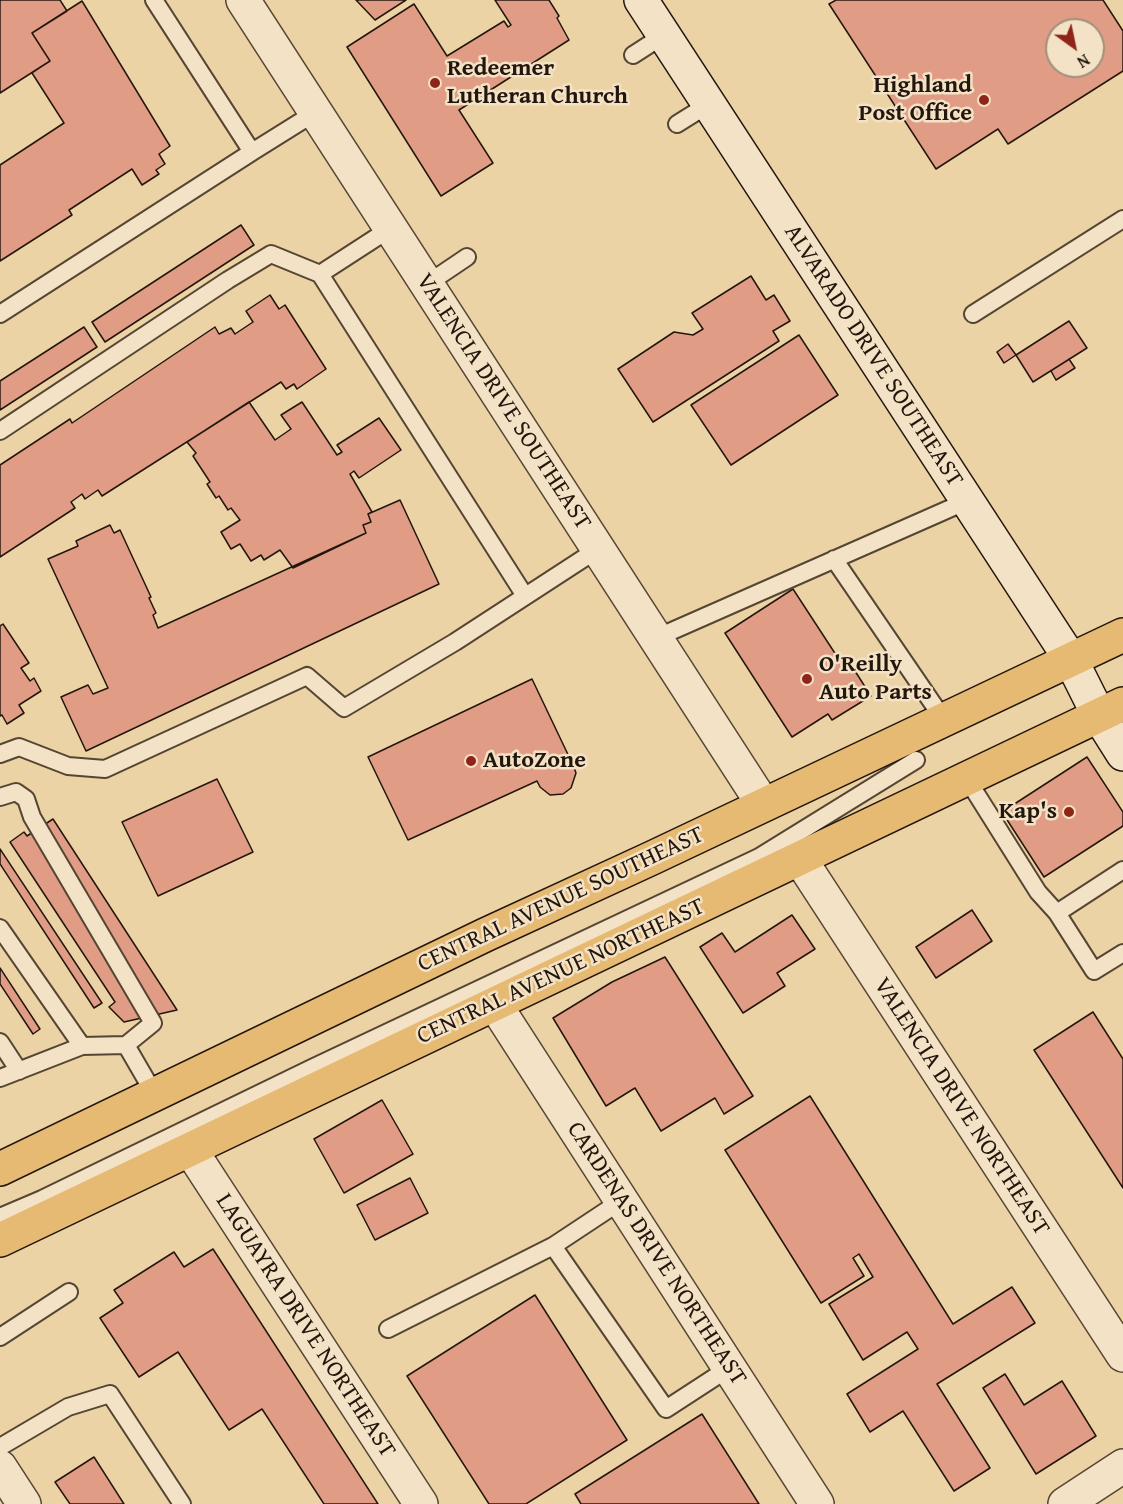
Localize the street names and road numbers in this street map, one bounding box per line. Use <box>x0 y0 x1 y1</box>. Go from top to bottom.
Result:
street label: ALVARADO DRIVE SOUTHEAST <box>777 219 969 493</box>
street label: VALENCIA DRIVE SOUTHEAST <box>409 268 597 536</box>
street label: CENTRAL AVENUE SOUTHEAST <box>413 821 709 979</box>
street label: CENTRAL AVENUE NORTHEAST <box>413 893 709 1051</box>
street label: VALENCIA DRIVE NORTHEAST <box>867 973 1055 1241</box>
street label: CARDENAS DRIVE NORTHEAST <box>560 1117 752 1391</box>
street label: LAGUAYRA DRIVE NORTHEAST <box>209 1189 401 1463</box>

